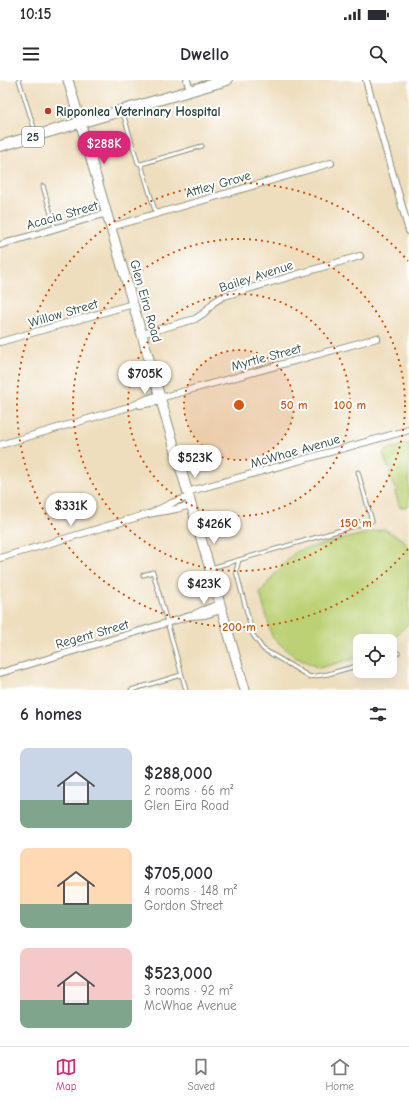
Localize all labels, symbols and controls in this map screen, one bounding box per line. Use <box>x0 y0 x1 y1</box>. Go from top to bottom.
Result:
text: 10:15 <box>20 5 51 23</box>
icon: menu <box>20 43 42 65</box>
icon: search <box>367 43 389 65</box>
text: Dwello <box>180 44 229 65</box>
place label: Ripponlea Veterinary Hospital <box>56 104 221 119</box>
marker: Ripponlea Veterinary Hospital <box>43 106 53 116</box>
road number: 25 <box>22 127 44 147</box>
pin: $288K <box>76 131 132 165</box>
text: $288K <box>87 136 121 151</box>
street label: Attley Grove <box>184 167 253 200</box>
street label: Acacia Street <box>25 197 101 232</box>
street label: Bailey Avenue <box>217 257 295 295</box>
street label: Glen Eira Road <box>127 258 165 344</box>
street label: Willow Street <box>27 296 101 330</box>
street label: Myrtle Street <box>229 340 304 374</box>
pin: $705K <box>117 361 173 395</box>
text: $705K <box>127 366 163 381</box>
centre of rings <box>232 398 246 412</box>
text: 50 m <box>280 398 308 412</box>
text: 100 m <box>334 398 366 412</box>
street label: McWhae Avenue <box>248 431 342 471</box>
pin: $523K <box>167 445 223 479</box>
text: $523K <box>178 450 212 465</box>
pin: $331K <box>43 493 99 527</box>
text: $331K <box>54 498 88 513</box>
pin: $426K <box>186 511 242 545</box>
text: $426K <box>197 516 231 531</box>
text: 150 m <box>340 516 372 530</box>
pin: $423K <box>176 571 232 605</box>
text: $423K <box>187 576 221 591</box>
street label: Regent Street <box>54 616 131 652</box>
text: 200 m <box>222 620 256 634</box>
map controls <box>353 634 397 678</box>
button: locate <box>353 634 397 678</box>
icon: filters <box>367 703 389 725</box>
text: 6 homes <box>20 705 82 724</box>
icon: home <box>52 764 100 812</box>
text: $288,000 <box>144 764 213 783</box>
text: 2 rooms · 66 m² <box>144 783 233 798</box>
text: Glen Eira Road <box>144 798 229 813</box>
icon: home <box>52 864 100 912</box>
text: $705,000 <box>144 864 213 883</box>
text: 4 rooms · 148 m² <box>144 883 237 898</box>
text: Gordon Street <box>144 898 223 913</box>
icon: home <box>52 964 100 1012</box>
text: $523,000 <box>144 964 213 983</box>
text: 3 rooms · 92 m² <box>144 983 233 998</box>
text: McWhae Avenue <box>144 998 237 1013</box>
tab: Map <box>55 1056 77 1093</box>
tab: Saved <box>188 1056 215 1093</box>
tab: Home <box>325 1056 354 1093</box>

